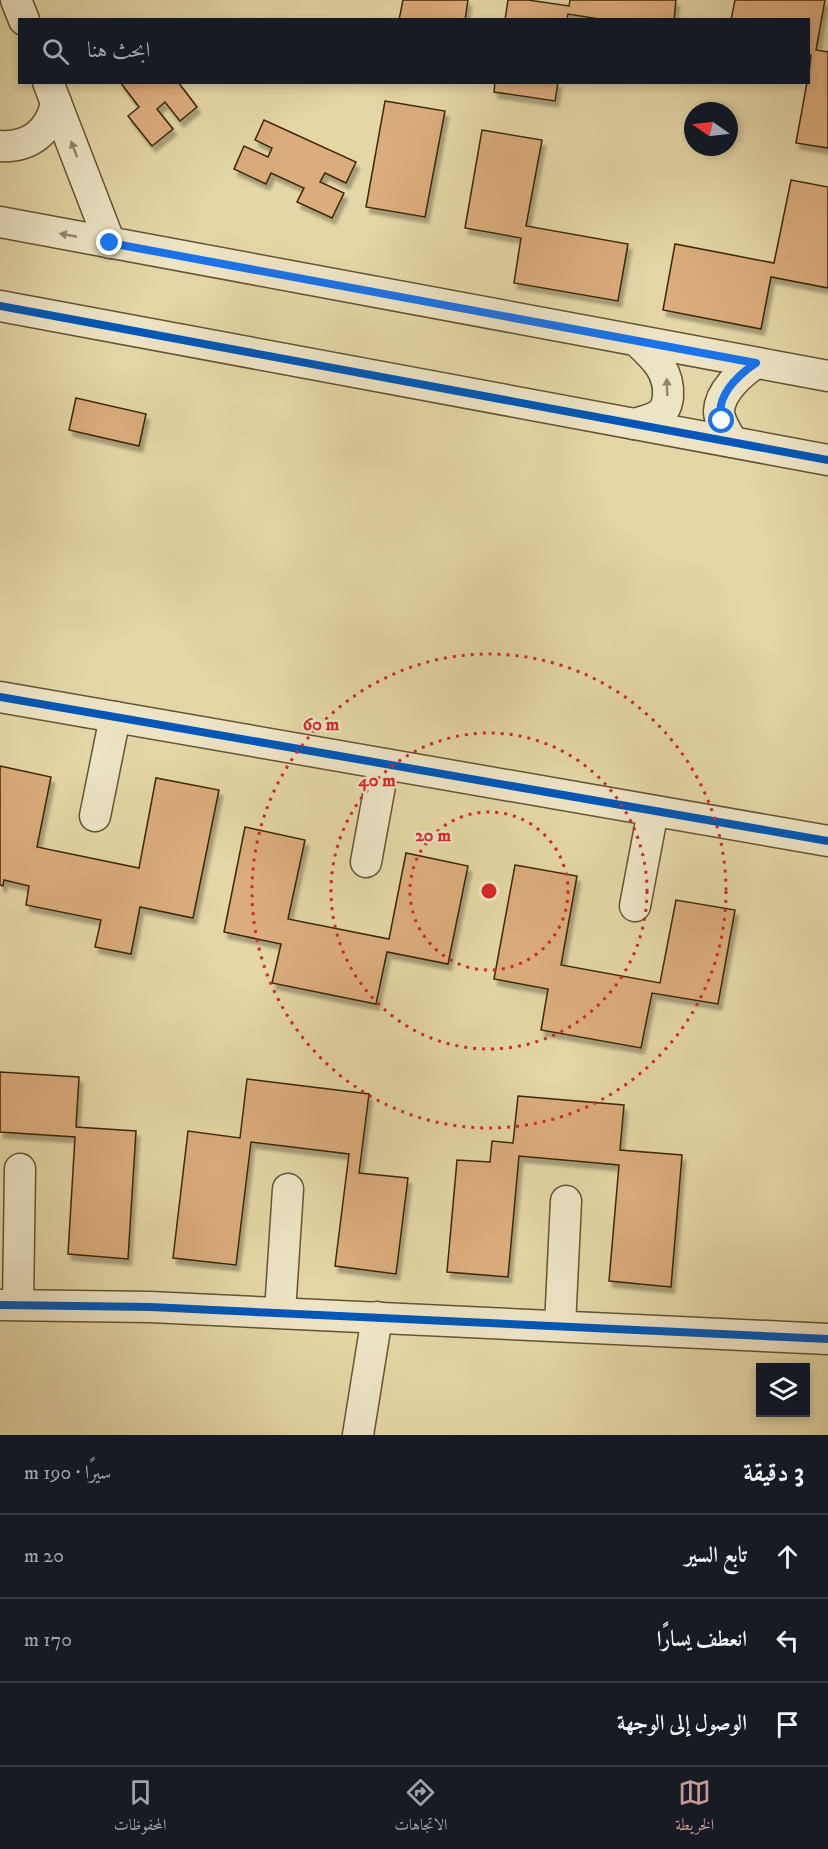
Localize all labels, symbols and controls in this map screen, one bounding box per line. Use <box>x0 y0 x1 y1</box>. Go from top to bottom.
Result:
search box <box>18 18 810 84</box>
icon: search <box>39 35 72 68</box>
text: ابحث هنا <box>87 37 150 64</box>
north arrow <box>684 102 738 156</box>
one-way arrow <box>68 140 78 158</box>
route end <box>96 229 122 255</box>
one-way arrow <box>59 230 78 239</box>
one-way arrow <box>663 378 672 397</box>
route start <box>708 407 734 433</box>
text: 60 m <box>303 714 340 736</box>
text: 40 m <box>357 770 396 792</box>
text: 20 m <box>415 825 451 847</box>
centre of rings <box>479 881 499 901</box>
map controls <box>756 1363 810 1417</box>
button: layers <box>756 1363 810 1417</box>
text: 3 دقيقة <box>743 1457 804 1490</box>
text: سيرًا · 190 m <box>24 1461 111 1486</box>
icon: ahead <box>771 1540 804 1573</box>
text: تابع السير <box>685 1542 747 1569</box>
text: 20 m <box>24 1544 64 1569</box>
icon: left <box>771 1624 804 1657</box>
text: انعطف يسارًا <box>657 1626 747 1653</box>
text: 170 m <box>24 1628 72 1653</box>
icon: arrive <box>771 1708 804 1741</box>
text: الوصول إلى الوجهة <box>617 1710 747 1737</box>
tab: المحفوظات <box>114 1776 167 1840</box>
tab: الاتجاهات <box>394 1776 448 1840</box>
tab: الخريطة <box>675 1776 714 1840</box>

